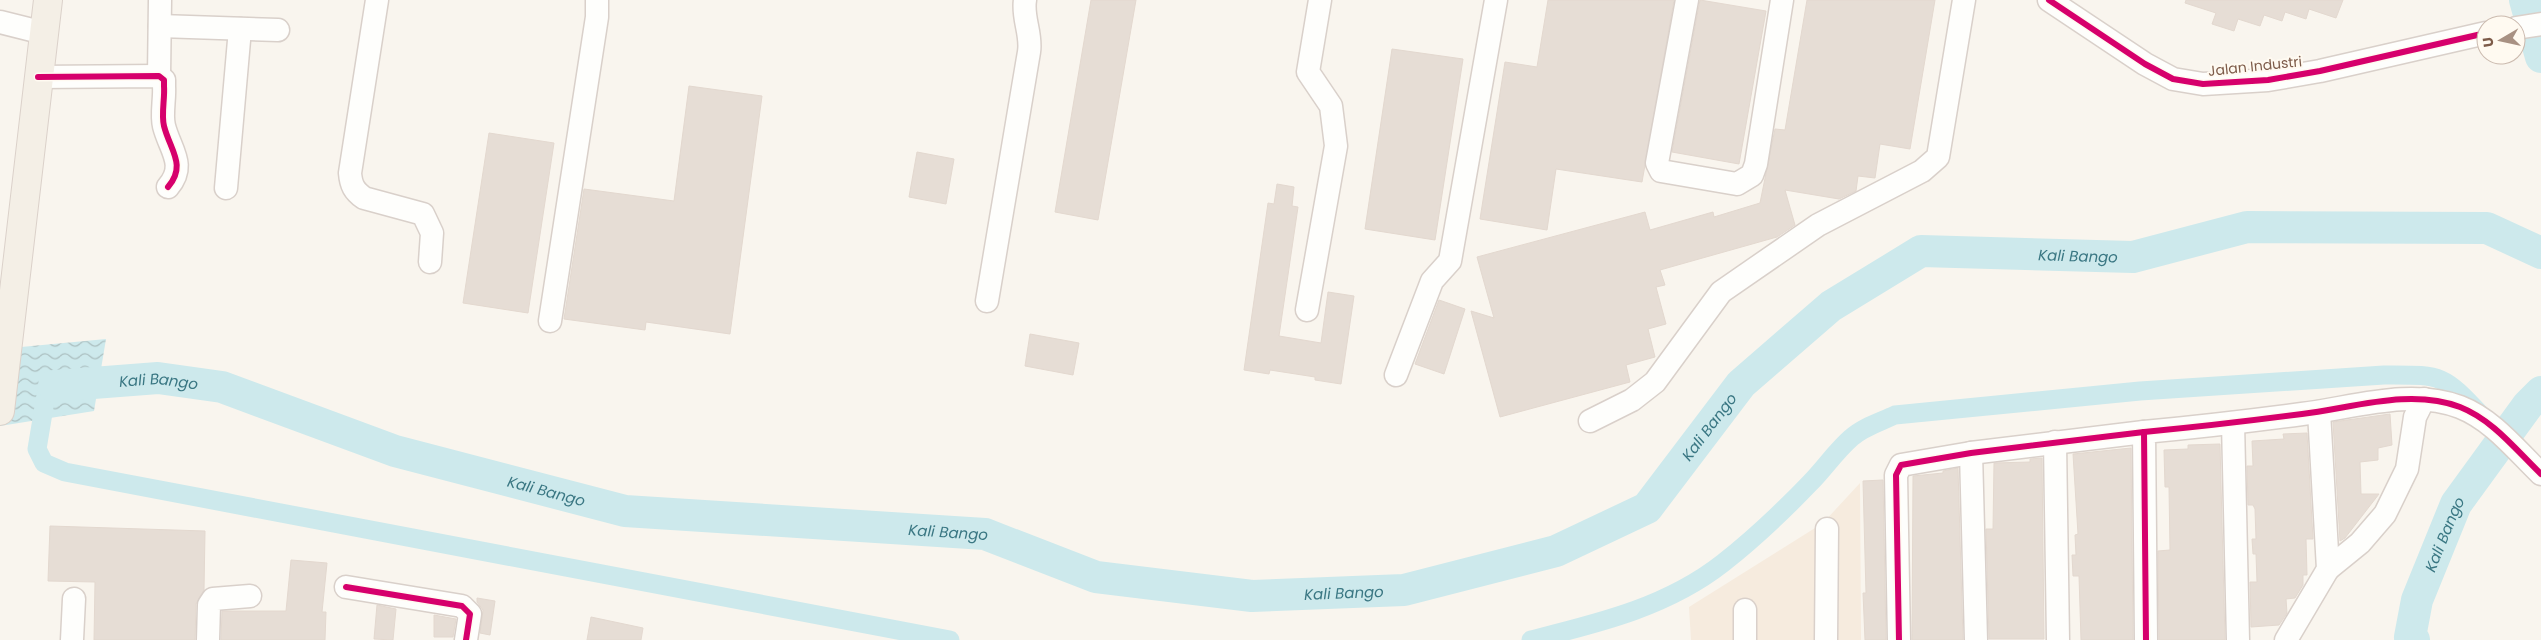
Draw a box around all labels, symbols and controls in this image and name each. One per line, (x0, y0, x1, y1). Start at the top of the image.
north arrow (2476, 15, 2526, 65)
text: U (2477, 35, 2499, 48)
street label: Jalan Industri (2207, 51, 2303, 81)
water label: Kali Bango (2038, 244, 2118, 267)
water label: Kali Bango (118, 367, 200, 394)
water label: Kali Bango (1676, 388, 1741, 465)
water label: Kali Bango (505, 470, 588, 511)
water label: Kali Bango (2419, 492, 2469, 575)
water label: Kali Bango (908, 519, 989, 545)
water label: Kali Bango (1304, 580, 1384, 604)

